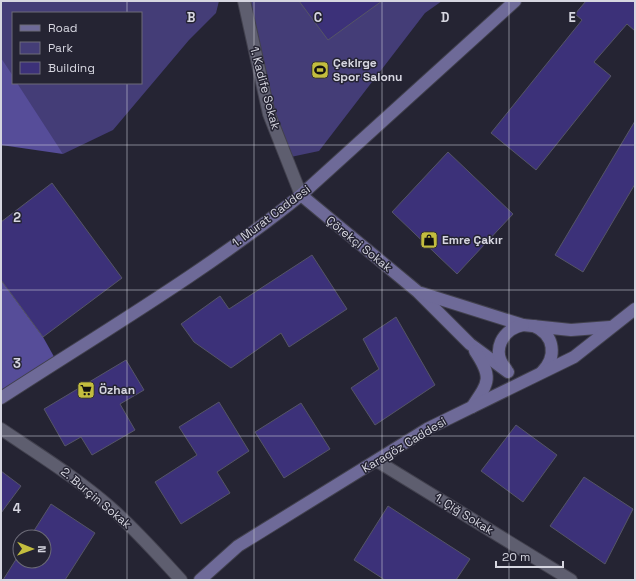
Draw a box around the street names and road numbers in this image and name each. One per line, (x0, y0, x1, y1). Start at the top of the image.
street label: 1. Kadife Sokak (246, 45, 284, 132)
street label: 1. Murat Caddesi (229, 181, 313, 251)
street label: Çörekçi Sokak (323, 213, 396, 276)
street label: Karagöz Caddesi (359, 413, 449, 477)
street label: 2. Burçin Sokak (57, 464, 135, 533)
street label: 1. Çiğ Sokak (432, 490, 497, 539)

